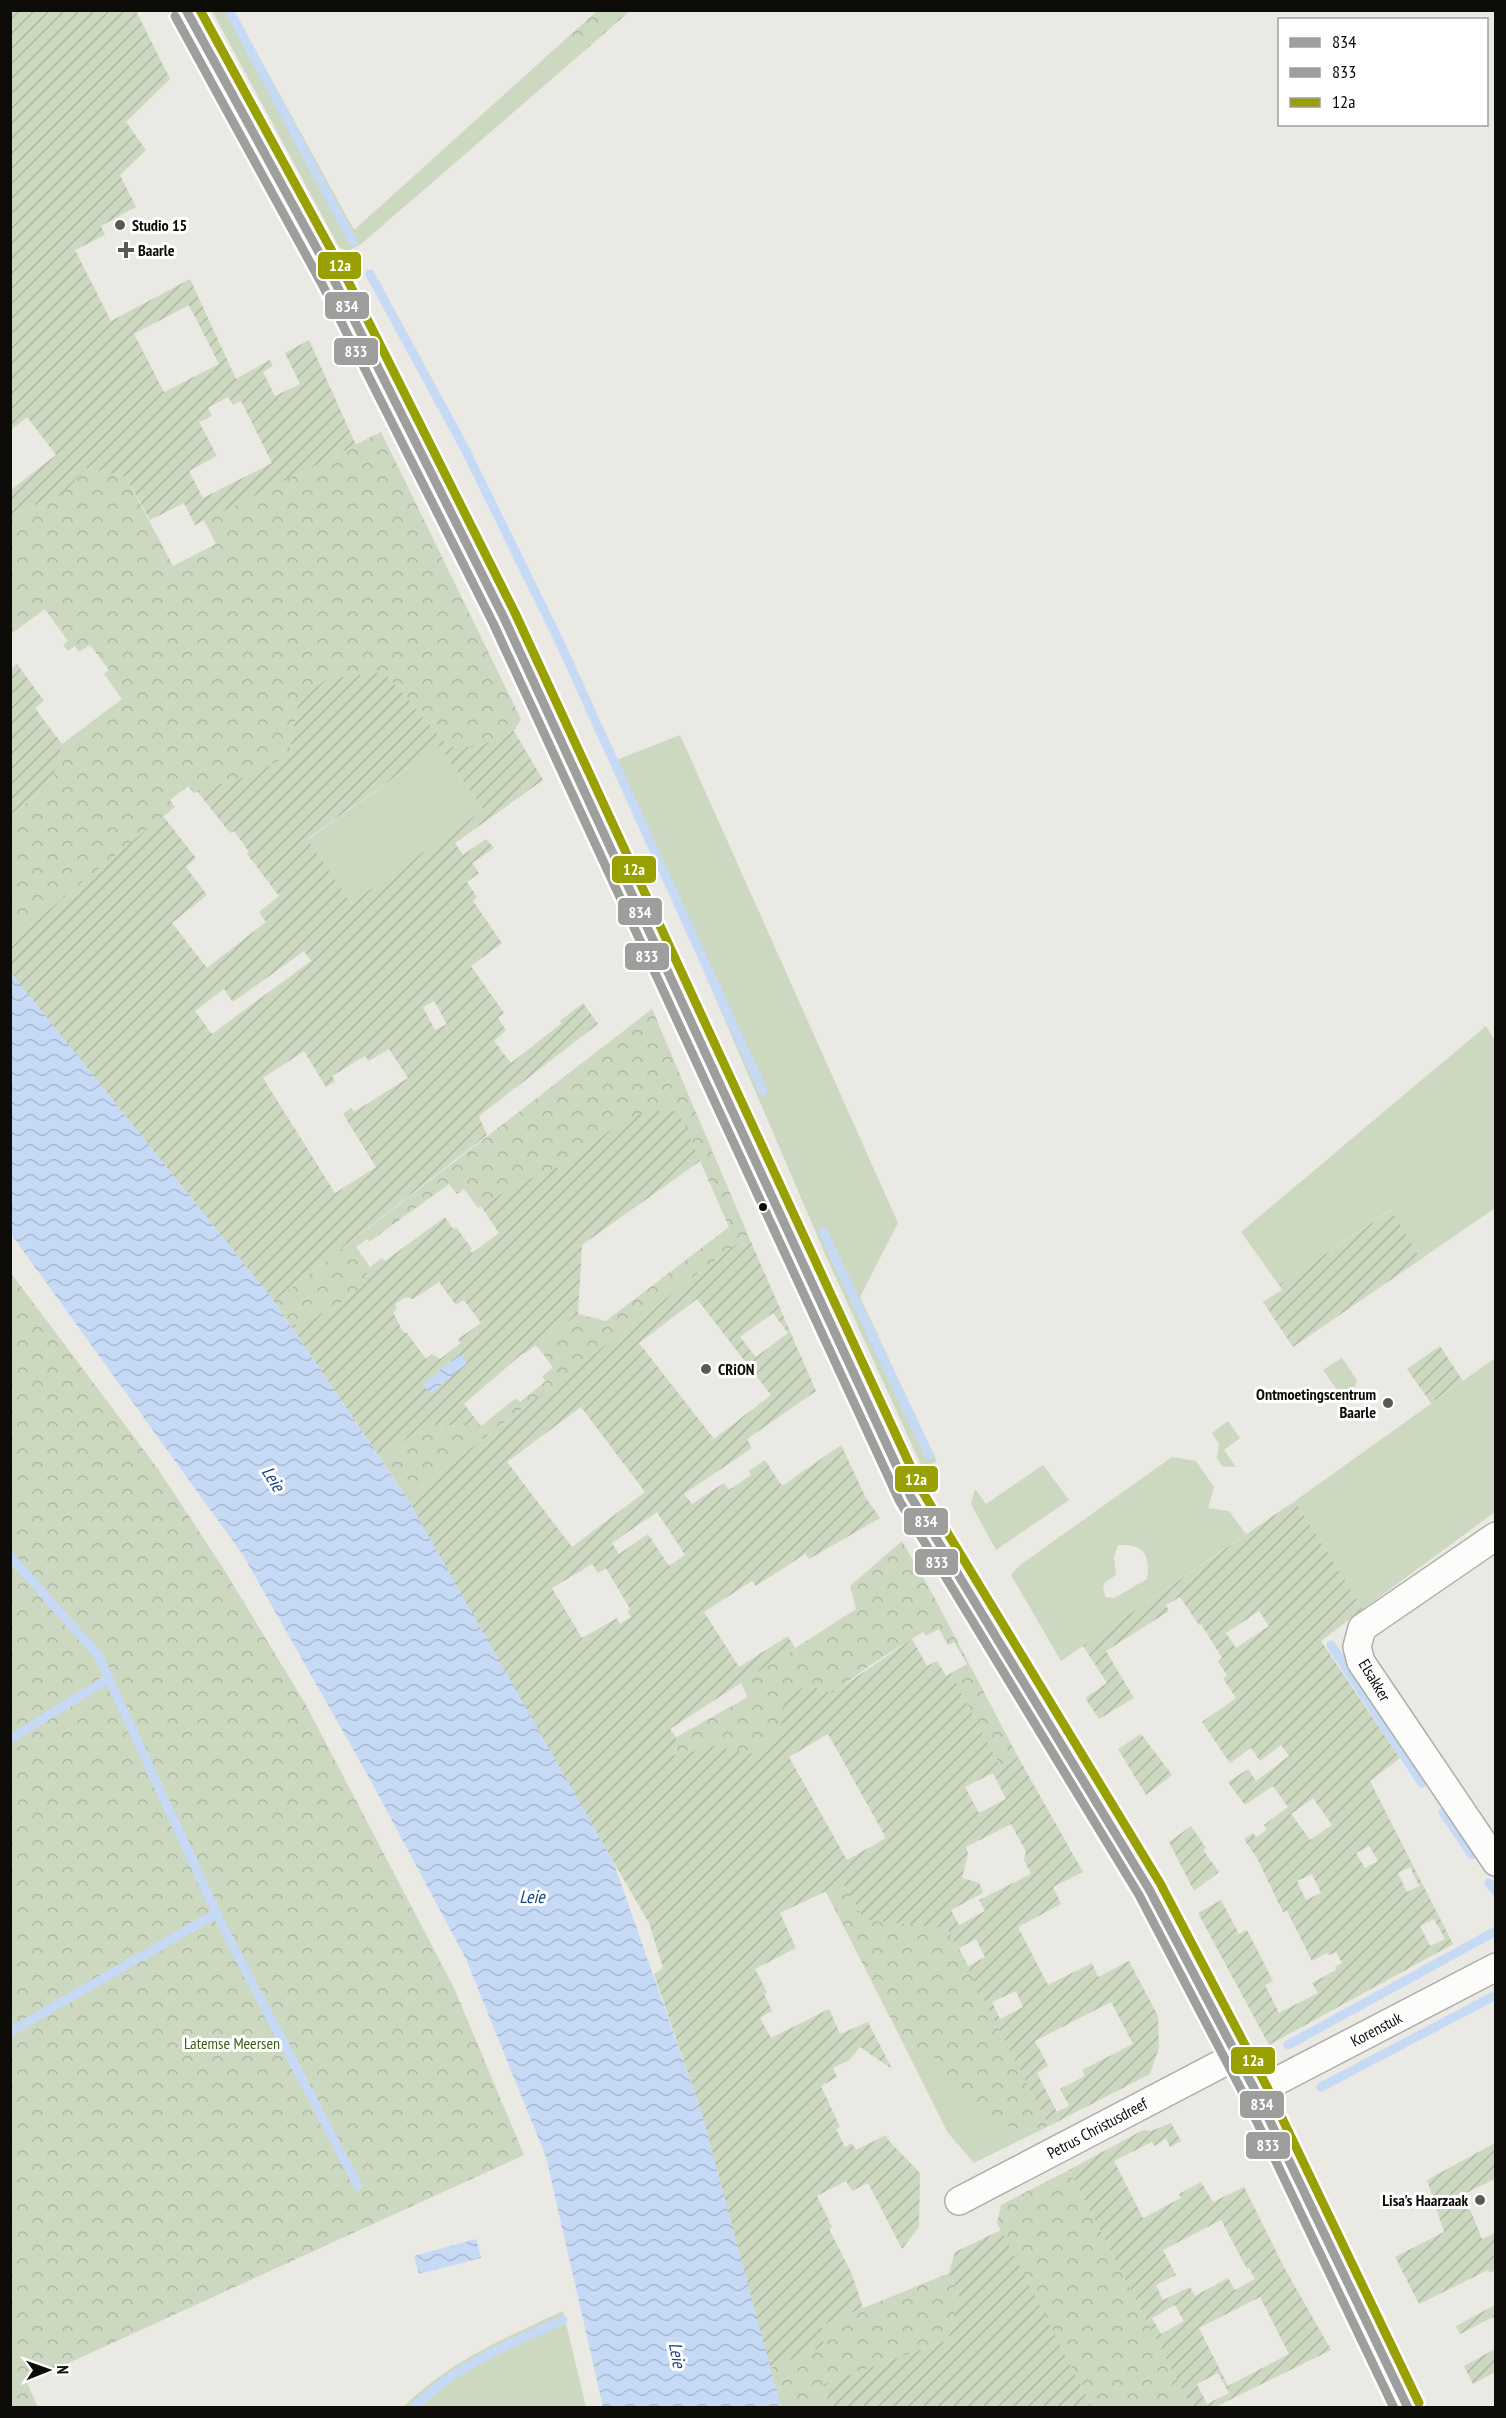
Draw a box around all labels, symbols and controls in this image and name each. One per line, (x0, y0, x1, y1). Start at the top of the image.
legend (1278, 18, 1488, 126)
text: 834 (1332, 30, 1356, 53)
text: 833 (1332, 60, 1356, 83)
text: 12a (1332, 90, 1355, 113)
place label: Studio 15 (132, 215, 187, 235)
marker: Studio 15 (113, 218, 127, 232)
place label: Baarle (138, 240, 175, 260)
marker: Baarle (119, 243, 133, 257)
line badge: 12a (317, 251, 362, 280)
text: 12a (329, 255, 351, 275)
line badge: 834 (324, 291, 370, 320)
text: 834 (336, 296, 359, 316)
line badge: 833 (333, 337, 379, 366)
text: 833 (345, 341, 367, 361)
line badge: 12a (611, 855, 657, 884)
text: 12a (623, 859, 645, 879)
line badge: 834 (617, 897, 663, 926)
text: 834 (629, 902, 652, 922)
line badge: 833 (624, 942, 670, 971)
text: 833 (636, 946, 658, 966)
unlabelled marker (757, 1201, 769, 1213)
place label: CRiON (718, 1359, 754, 1379)
marker: CRiON (699, 1362, 713, 1376)
place label: Ontmoetingscentrum Baarle (1256, 1384, 1376, 1422)
marker: Ontmoetingscentrum Baarle (1381, 1396, 1395, 1410)
water label: Leie (257, 1462, 291, 1497)
line badge: 12a (894, 1465, 939, 1493)
text: 12a (905, 1469, 927, 1489)
line badge: 834 (903, 1507, 949, 1536)
text: 834 (915, 1511, 938, 1531)
line badge: 833 (914, 1548, 959, 1576)
text: 833 (926, 1552, 948, 1572)
street label: Elsakker (1355, 1655, 1396, 1705)
water label: Leie (519, 1885, 546, 1908)
street label: Korenstuk (1347, 2007, 1406, 2051)
park label: Latemse Meersen (184, 2033, 280, 2053)
line badge: 12a (1230, 2046, 1276, 2075)
text: 12a (1242, 2050, 1264, 2070)
line badge: 834 (1239, 2090, 1285, 2119)
street label: Petrus Christusdreef (1043, 2093, 1151, 2163)
text: 834 (1251, 2094, 1274, 2114)
line badge: 833 (1245, 2131, 1291, 2160)
text: 833 (1257, 2135, 1279, 2155)
place label: Lisa's Haarzaak (1382, 2190, 1468, 2210)
marker: Lisa's Haarzaak (1473, 2193, 1487, 2207)
north arrow (18, 2340, 78, 2400)
water label: Leie (664, 2340, 692, 2371)
text: N (53, 2365, 73, 2374)

